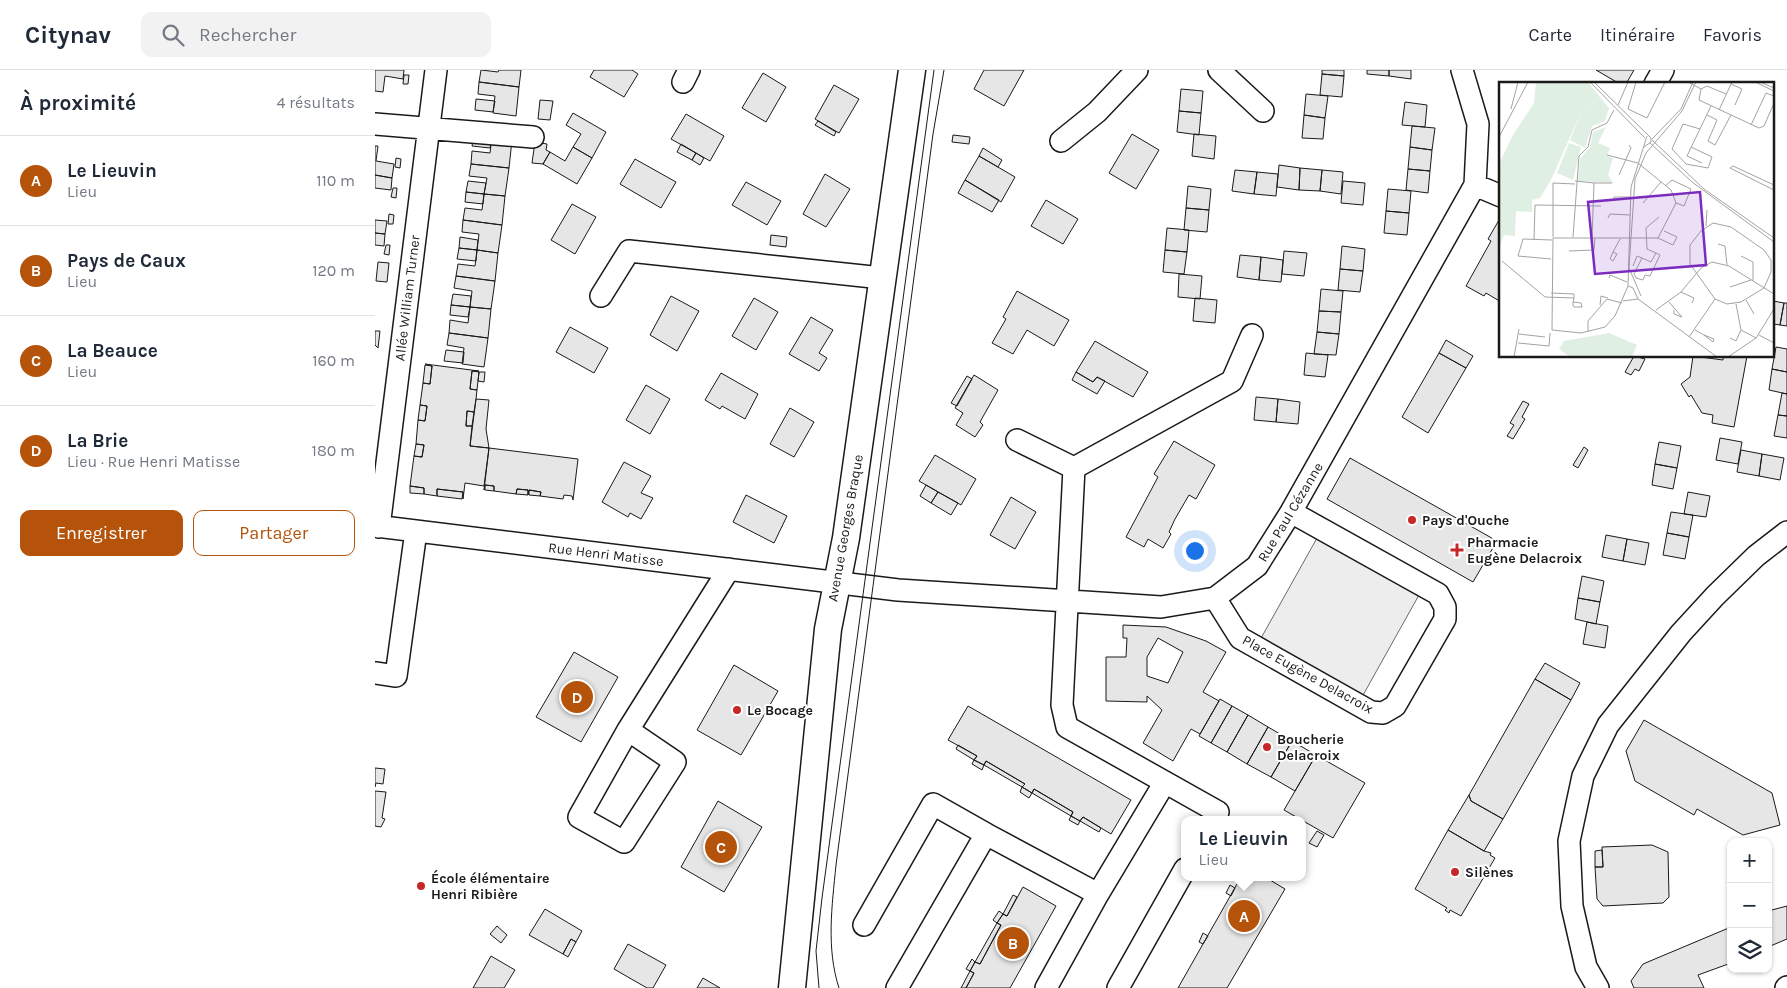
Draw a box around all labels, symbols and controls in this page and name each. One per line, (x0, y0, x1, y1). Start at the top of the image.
search box (141, 12, 491, 57)
text: Citynav (25, 21, 111, 49)
icon: search (159, 21, 187, 49)
text: Rechercher (199, 24, 296, 46)
text: Carte (1529, 24, 1572, 46)
text: Itinéraire (1600, 24, 1675, 46)
text: Favoris (1703, 24, 1762, 46)
inset map (1499, 82, 1775, 358)
text: À proximité (20, 91, 136, 115)
text: 4 résultats (276, 93, 355, 112)
text: Le Lieuvin (67, 160, 157, 182)
text: A (31, 171, 41, 190)
text: 110 m (316, 171, 355, 190)
text: Lieu (67, 182, 97, 201)
street label: Allée William Turner (391, 233, 424, 362)
text: Pays de Caux (67, 250, 186, 272)
text: B (31, 261, 41, 280)
text: 120 m (312, 261, 355, 280)
text: Lieu (67, 272, 97, 291)
text: La Beauce (67, 340, 158, 362)
text: C (31, 351, 41, 370)
text: 160 m (312, 351, 355, 370)
text: Lieu (67, 362, 97, 381)
text: La Brie (67, 430, 128, 452)
text: D (31, 441, 41, 460)
text: 180 m (312, 441, 355, 460)
text: Lieu · Rue Henri Matisse (67, 452, 240, 471)
street label: Avenue Georges Braque (824, 453, 867, 603)
street label: Rue Paul Cézanne (1254, 459, 1327, 565)
button: Enregistrer (20, 510, 183, 556)
button: Partager (193, 510, 355, 556)
place label: Pays d'Ouche (1422, 512, 1509, 529)
marker: Pays d'Ouche (1406, 514, 1418, 526)
place label: Pharmacie Eugène Delacroix (1467, 534, 1582, 567)
your location (1182, 538, 1208, 564)
street label: Rue Henri Matisse (547, 539, 665, 570)
marker: Pharmacie Eugène Delacroix (1451, 544, 1463, 556)
street label: Place Eugène Delacroix (1239, 631, 1376, 717)
pin: D (561, 678, 593, 716)
place label: Le Bocage (747, 702, 813, 719)
marker: Le Bocage (731, 704, 743, 716)
place label: Boucherie Delacroix (1277, 731, 1344, 764)
marker: Boucherie Delacroix (1261, 741, 1273, 753)
popup (1181, 816, 1306, 881)
pin: C (705, 828, 737, 866)
text: Le Lieuvin (1199, 828, 1288, 850)
map controls (1727, 838, 1772, 973)
button: + (1727, 838, 1772, 883)
text: Lieu (1199, 850, 1229, 869)
place label: Silènes (1465, 864, 1514, 881)
marker: Silènes (1449, 866, 1461, 878)
place label: École élémentaire Henri Ribière (431, 869, 550, 903)
marker: École élémentaire Henri Ribière (415, 880, 427, 892)
button: − (1727, 883, 1772, 928)
pin: A (1228, 897, 1260, 935)
pin: B (997, 924, 1029, 962)
button: layers (1727, 928, 1772, 973)

